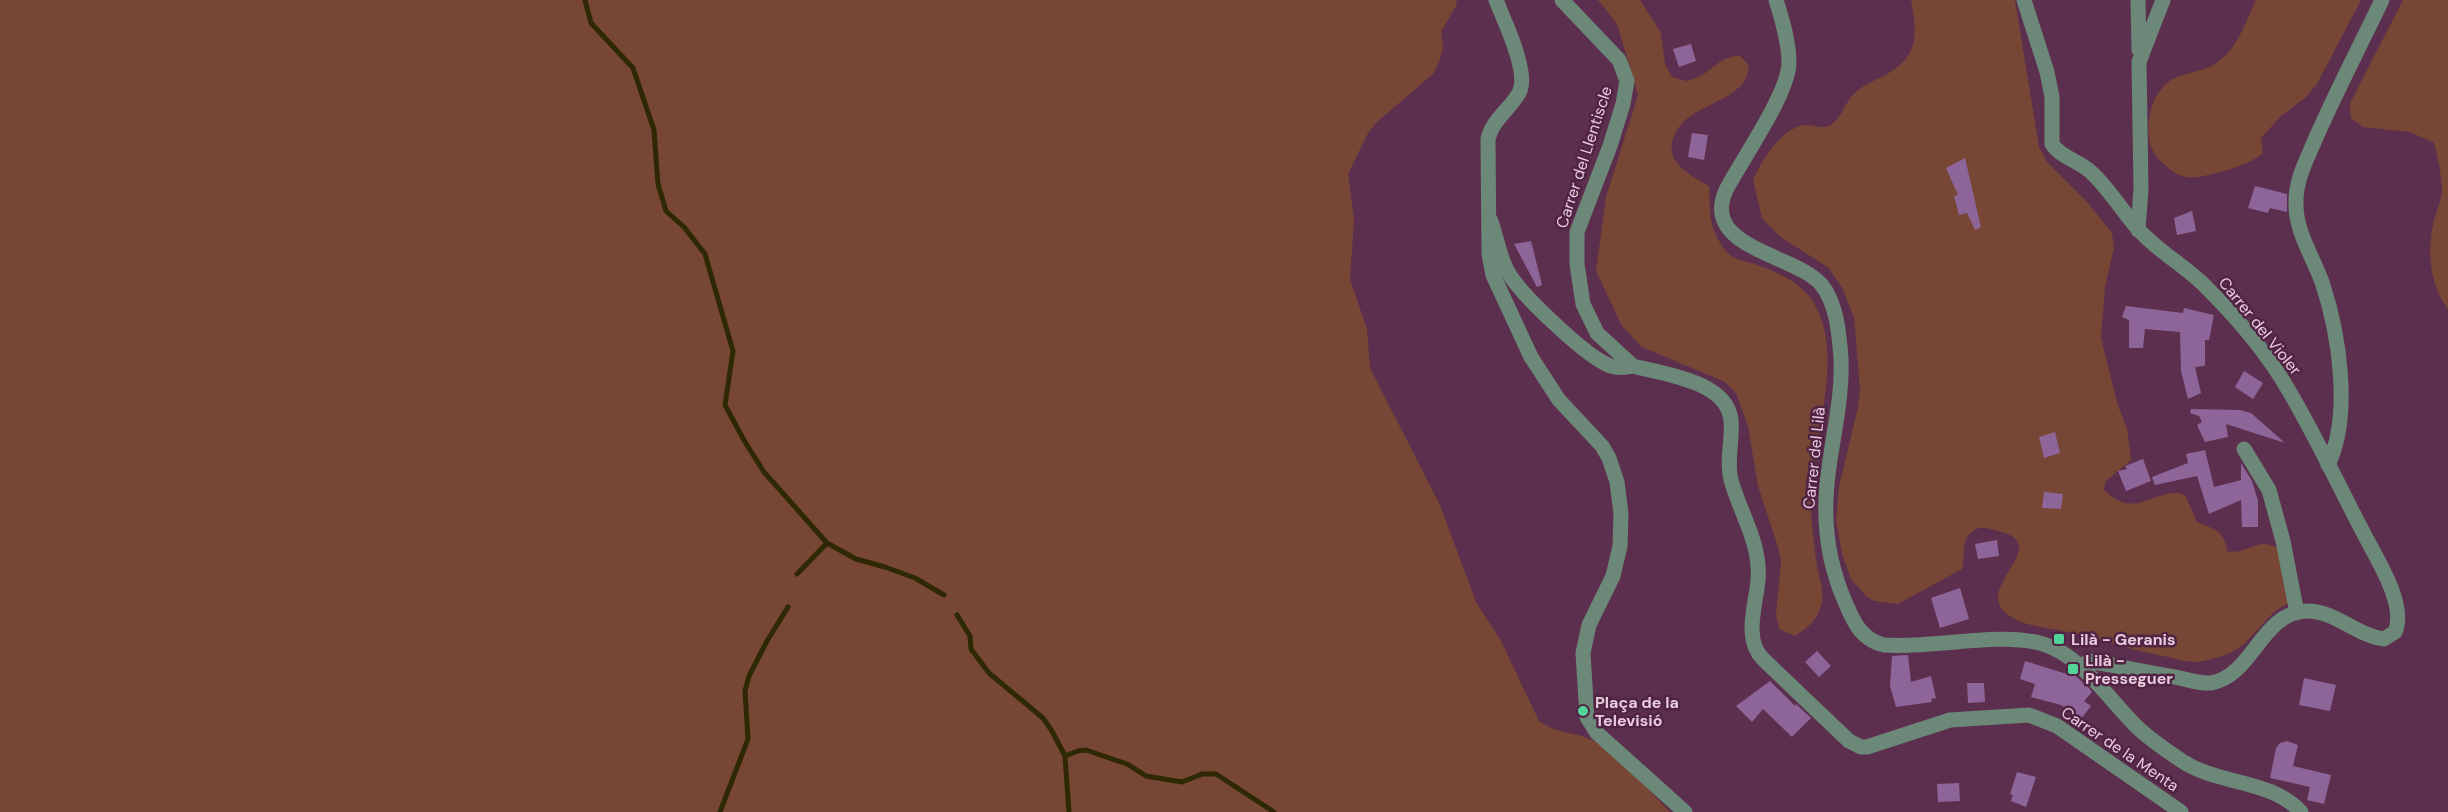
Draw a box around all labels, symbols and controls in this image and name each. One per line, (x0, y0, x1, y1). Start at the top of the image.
street label: Carrer del Llentiscle (1551, 83, 1617, 231)
street label: Carrer del Violer (2214, 273, 2306, 380)
street label: Carrer del Lilà (1798, 406, 1830, 510)
place label: Lilà - Geranis (2071, 629, 2175, 650)
marker: Lilà - Geranis (2052, 632, 2066, 646)
place label: Lilà - Presseguer (2085, 650, 2173, 689)
marker: Lilà - Presseguer (2066, 662, 2080, 676)
place label: Plaça de la Televisió (1595, 692, 1679, 731)
street label: Carrer de la Menta (2057, 702, 2183, 796)
marker: Plaça de la Televisió (1576, 704, 1590, 718)

